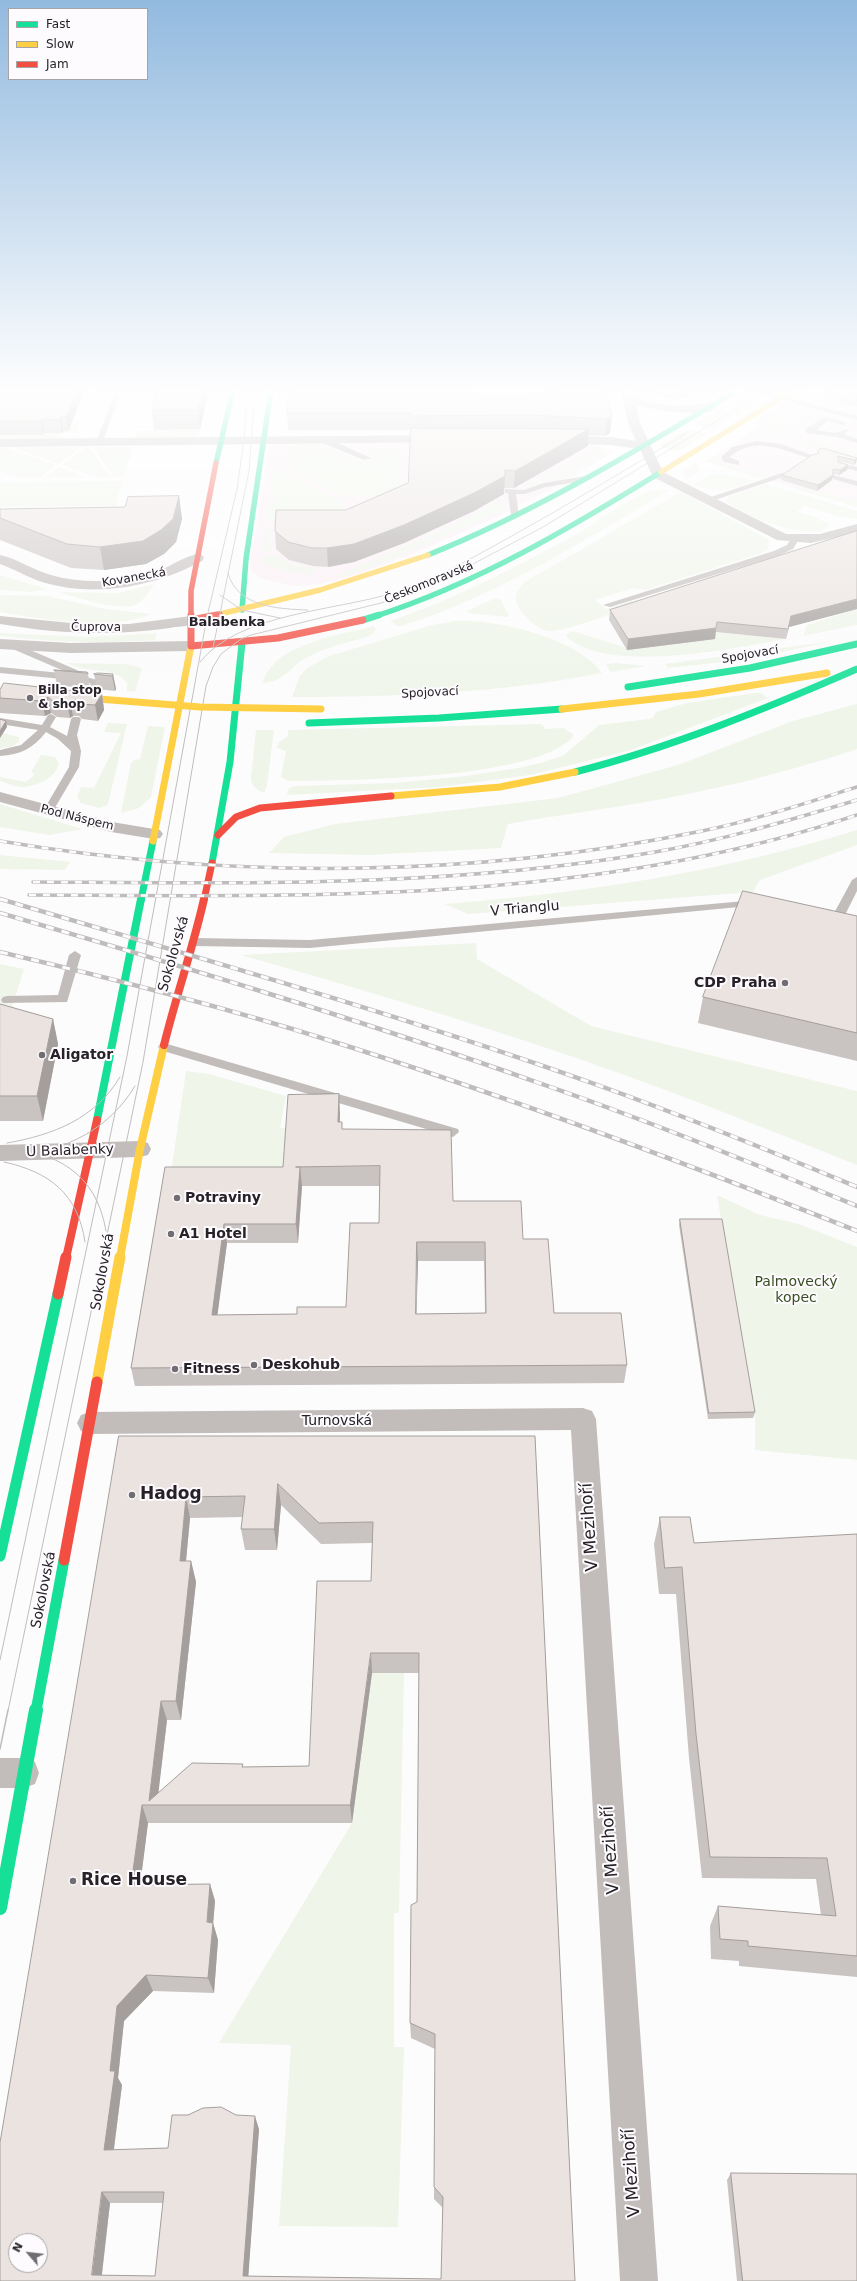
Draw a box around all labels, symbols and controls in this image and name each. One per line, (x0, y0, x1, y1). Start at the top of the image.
legend (8, 8, 148, 80)
text: Fast (46, 17, 70, 31)
text: Slow (46, 37, 74, 51)
text: Jam (46, 57, 69, 71)
street label: Českomoravská (382, 559, 476, 607)
street label: Kovanecká (101, 565, 167, 591)
district label: Balabenka (189, 615, 265, 631)
street label: Čuprova (71, 621, 121, 635)
street label: Spojovací (720, 643, 780, 667)
place label: Billa stop & shop (38, 684, 101, 712)
street label: Spojovací (401, 684, 459, 702)
marker: Billa stop & shop (25, 693, 35, 703)
street label: Pod Náspem (39, 802, 115, 834)
street label: V Trianglu (490, 898, 560, 920)
street label: Sokolovská (155, 914, 193, 994)
place label: CDP Praha (694, 975, 777, 991)
marker: CDP Praha (780, 978, 790, 988)
place label: Aligator (50, 1047, 113, 1063)
marker: Aligator (37, 1050, 47, 1060)
street label: U Balabenky (26, 1141, 114, 1161)
place label: Potraviny (185, 1190, 261, 1206)
marker: Potraviny (172, 1193, 182, 1203)
place label: A1 Hotel (179, 1226, 247, 1242)
marker: A1 Hotel (166, 1229, 176, 1239)
street label: Sokolovská (88, 1232, 118, 1312)
park label: Palmovecký kopec (755, 1274, 837, 1306)
place label: Deskohub (262, 1357, 340, 1373)
marker: Deskohub (249, 1360, 259, 1370)
place label: Fitness (183, 1361, 240, 1377)
marker: Fitness (170, 1364, 180, 1374)
street label: Turnovská (302, 1413, 372, 1429)
street label: V Mezihoří (577, 1482, 603, 1572)
place label: Hadog (140, 1485, 202, 1505)
marker: Hadog (127, 1490, 137, 1500)
street label: Sokolovská (28, 1550, 60, 1630)
street label: V Mezihoří (598, 1805, 624, 1895)
place label: Rice House (81, 1871, 187, 1891)
marker: Rice House (68, 1876, 78, 1886)
street label: V Mezihoří (619, 2128, 645, 2218)
north arrow (8, 2233, 48, 2273)
text: N (10, 2240, 26, 2255)

